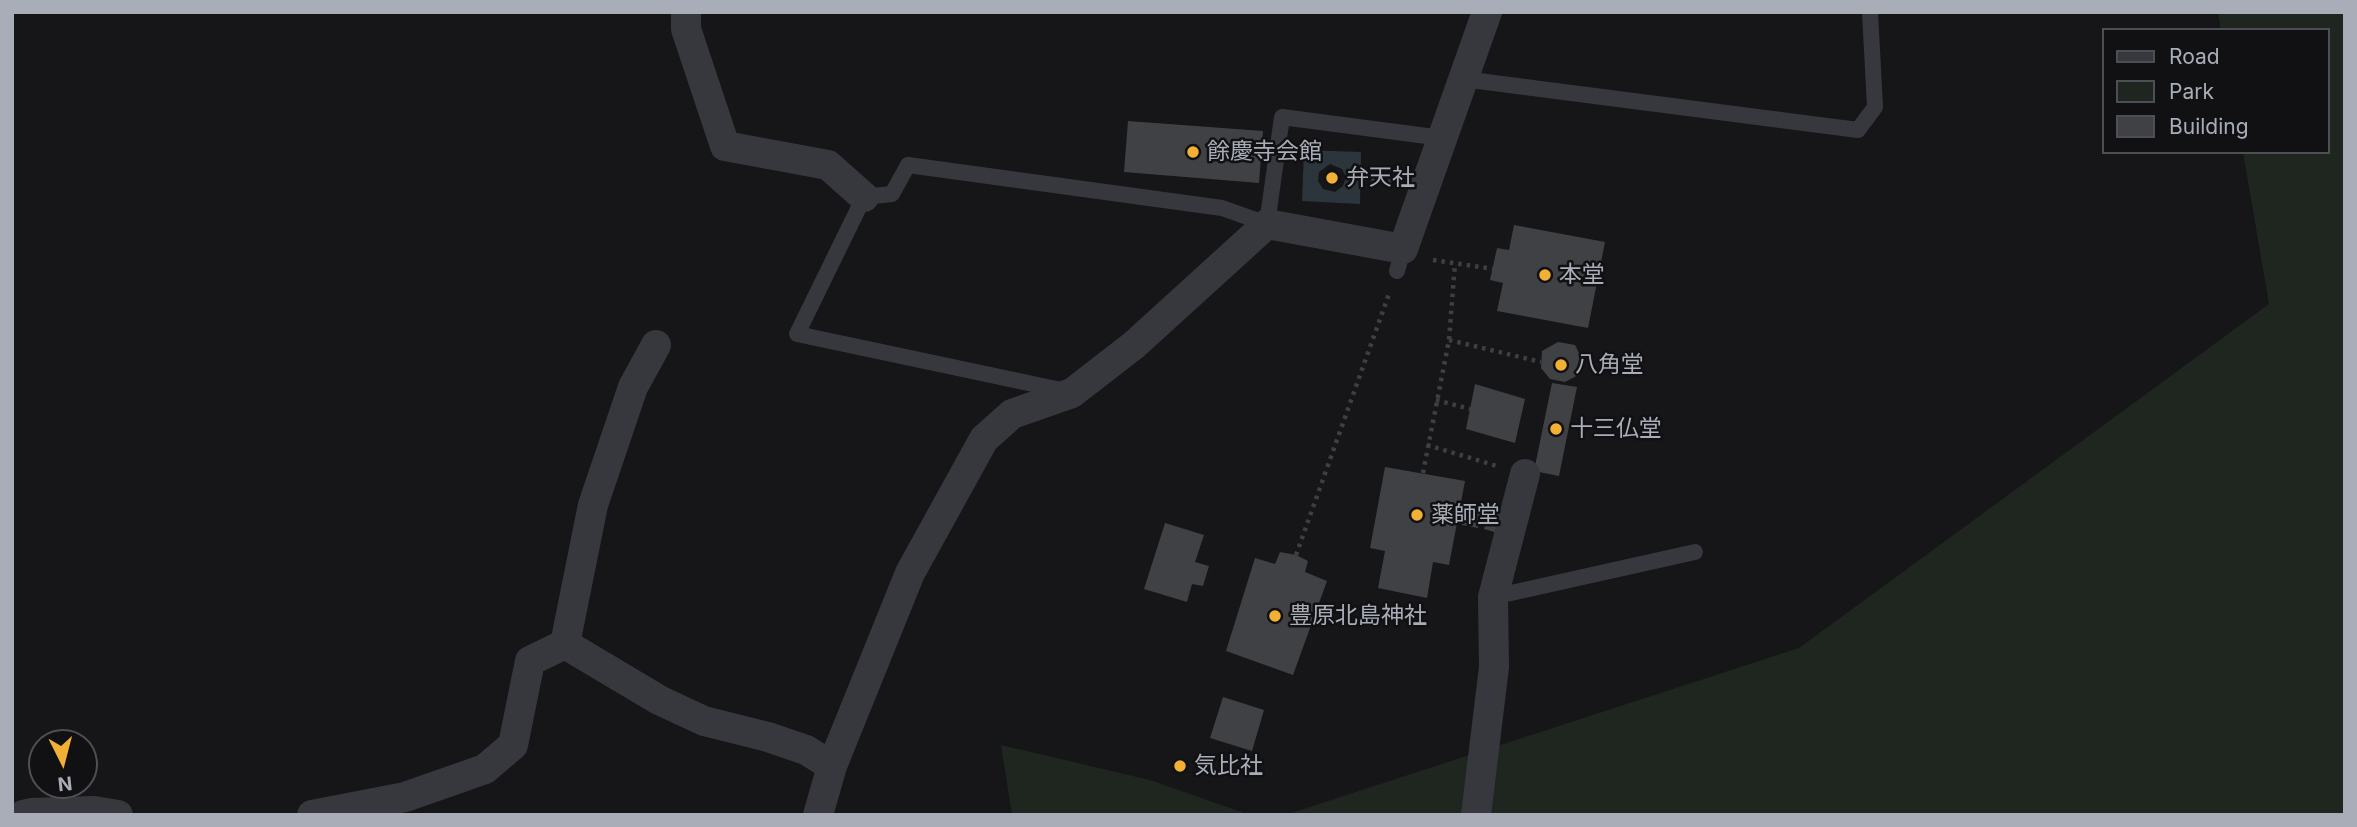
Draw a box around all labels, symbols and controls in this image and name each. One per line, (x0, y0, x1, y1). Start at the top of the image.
legend (2102, 28, 2329, 154)
text: Road (2169, 44, 2220, 69)
text: Park (2169, 79, 2214, 104)
text: Building (2169, 114, 2249, 139)
place label: 餘慶寺会館 (1207, 138, 1322, 166)
marker: 餘慶寺会館 (1185, 144, 1201, 160)
place label: 弁天社 (1346, 164, 1415, 192)
marker: 弁天社 (1324, 170, 1340, 186)
place label: 本堂 (1559, 261, 1605, 289)
marker: 本堂 (1537, 267, 1553, 283)
place label: 八角堂 (1575, 351, 1644, 379)
marker: 八角堂 (1553, 357, 1569, 373)
place label: 十三仏堂 (1570, 415, 1662, 443)
marker: 十三仏堂 (1548, 421, 1564, 437)
place label: 薬師堂 (1431, 501, 1500, 529)
marker: 薬師堂 (1409, 507, 1425, 523)
place label: 豊原北島神社 (1289, 602, 1427, 630)
marker: 豊原北島神社 (1267, 608, 1283, 624)
north arrow (28, 729, 98, 799)
place label: 気比社 (1194, 752, 1263, 780)
marker: 気比社 (1172, 758, 1188, 774)
text: N (57, 771, 73, 796)

